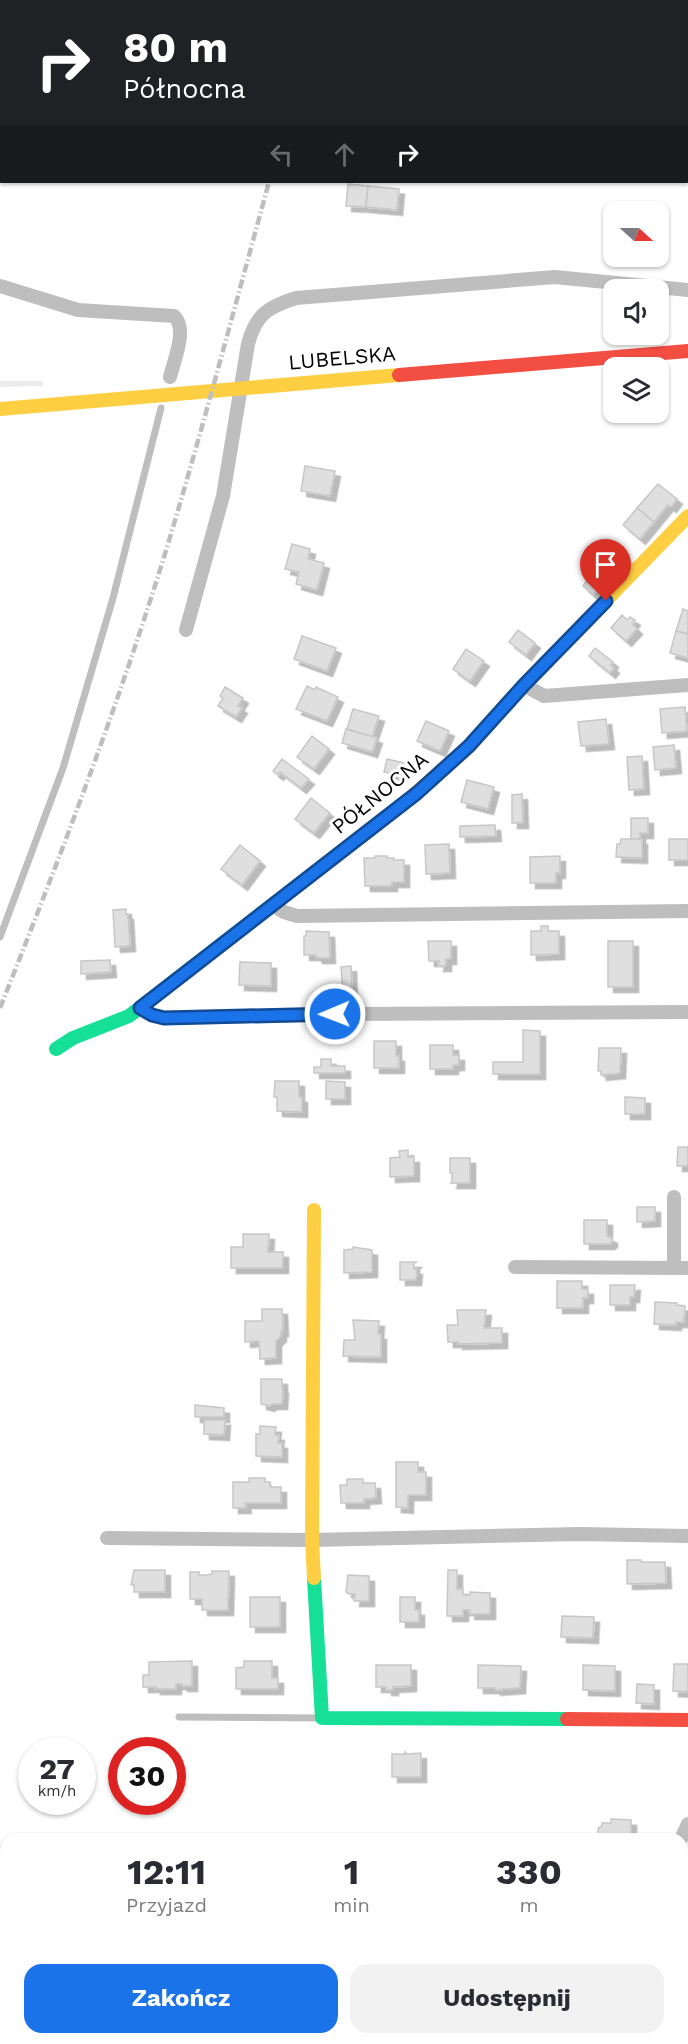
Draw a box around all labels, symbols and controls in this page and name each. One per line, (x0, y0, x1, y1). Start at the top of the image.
text: 80 m (123, 23, 228, 72)
icon: right (24, 24, 102, 102)
text: Północna (123, 73, 246, 105)
icon: left (265, 138, 298, 171)
icon: ahead (328, 138, 361, 171)
icon: right (391, 138, 424, 171)
north arrow (603, 201, 669, 267)
map controls (603, 201, 669, 423)
button: sound (603, 279, 669, 345)
street label: LUBELSKA (287, 340, 397, 375)
button: layers (603, 357, 669, 423)
pin (580, 539, 631, 601)
icon: arrive (589, 548, 622, 581)
street label: PÓŁNOCNA (327, 746, 433, 839)
position arrow (303, 982, 367, 1046)
speed limit sign: 30 (108, 1737, 186, 1815)
text: 27 (39, 1751, 75, 1786)
text: km/h (38, 1782, 76, 1800)
text: 12:11 (127, 1851, 206, 1893)
text: 1 (344, 1851, 359, 1893)
text: 330 (496, 1851, 562, 1893)
text: Przyjazd (126, 1893, 207, 1917)
text: min (333, 1893, 370, 1917)
text: m (519, 1893, 538, 1917)
button: Zakończ (24, 1964, 338, 2033)
button: Udostępnij (350, 1964, 664, 2033)

